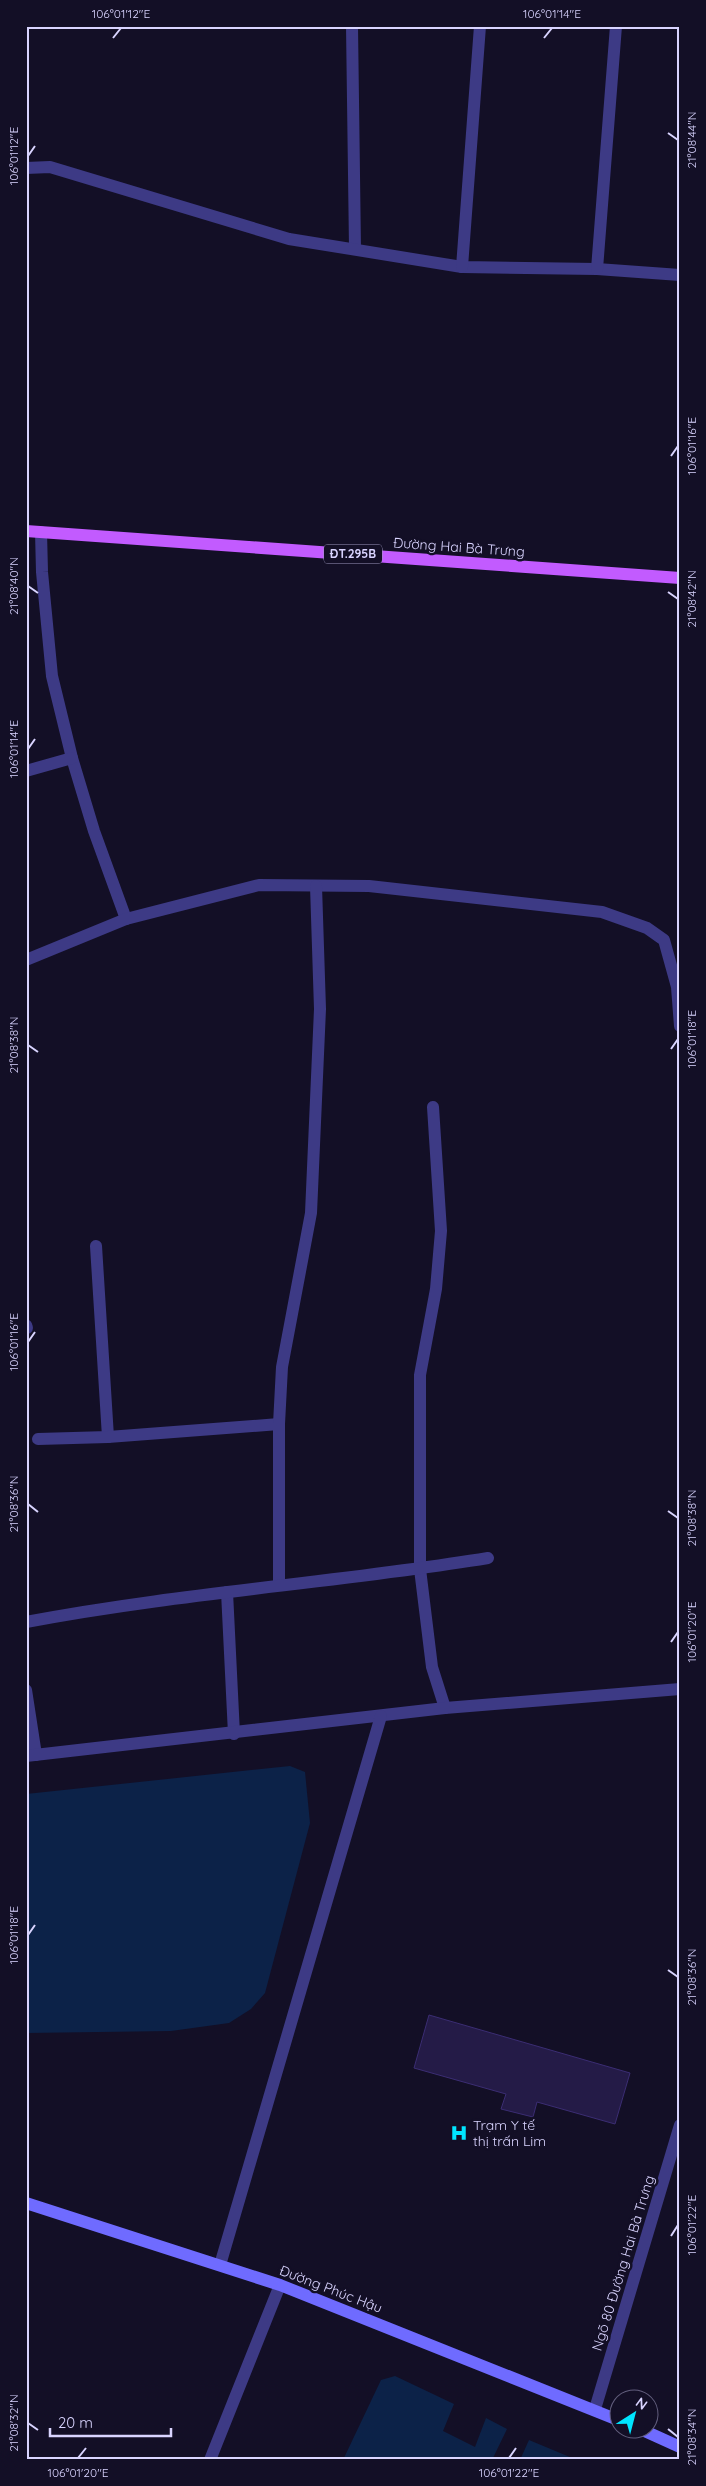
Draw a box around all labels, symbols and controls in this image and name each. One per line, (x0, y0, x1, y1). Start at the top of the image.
text: 106°01'12"E (92, 6, 150, 21)
text: 106°01'14"E (523, 6, 581, 21)
text: 21°08'44"N (684, 112, 699, 169)
text: 106°01'12"E (6, 127, 21, 185)
text: 106°01'16"E (684, 417, 699, 475)
street label: Đường Hai Bà Trưng (393, 533, 525, 561)
road number: ĐT.295B (324, 544, 382, 564)
text: 21°08'40"N (6, 557, 21, 615)
text: 21°08'42"N (684, 570, 699, 628)
text: 106°01'14"E (6, 720, 21, 778)
text: 106°01'18"E (684, 1010, 699, 1068)
text: 21°08'38"N (6, 1016, 21, 1074)
text: 106°01'16"E (6, 1313, 21, 1371)
text: 21°08'36"N (6, 1475, 21, 1533)
text: 21°08'38"N (684, 1489, 699, 1547)
text: 106°01'20"E (684, 1601, 699, 1663)
text: 106°01'18"E (6, 1906, 21, 1964)
text: 21°08'36"N (684, 1948, 699, 2006)
place label: Trạm Y tế thị trấn Lim (473, 2116, 546, 2150)
hospital icon: Trạm Y tế thị trấn Lim (449, 2123, 469, 2143)
street label: Ngõ 80 Đường Hai Bà Trưng (588, 2173, 658, 2353)
text: 106°01'22"E (684, 2195, 699, 2255)
street label: Đường Phúc Hậu (277, 2261, 385, 2317)
north arrow (608, 2388, 658, 2438)
text: N (632, 2393, 651, 2414)
text: 21°08'32"N (6, 2394, 21, 2452)
scale bar (50, 2406, 171, 2438)
text: 21°08'34"N (684, 2409, 699, 2465)
text: 20 m (58, 2413, 93, 2432)
text: 106°01'20"E (47, 2465, 109, 2480)
text: 106°01'22"E (479, 2465, 539, 2480)

